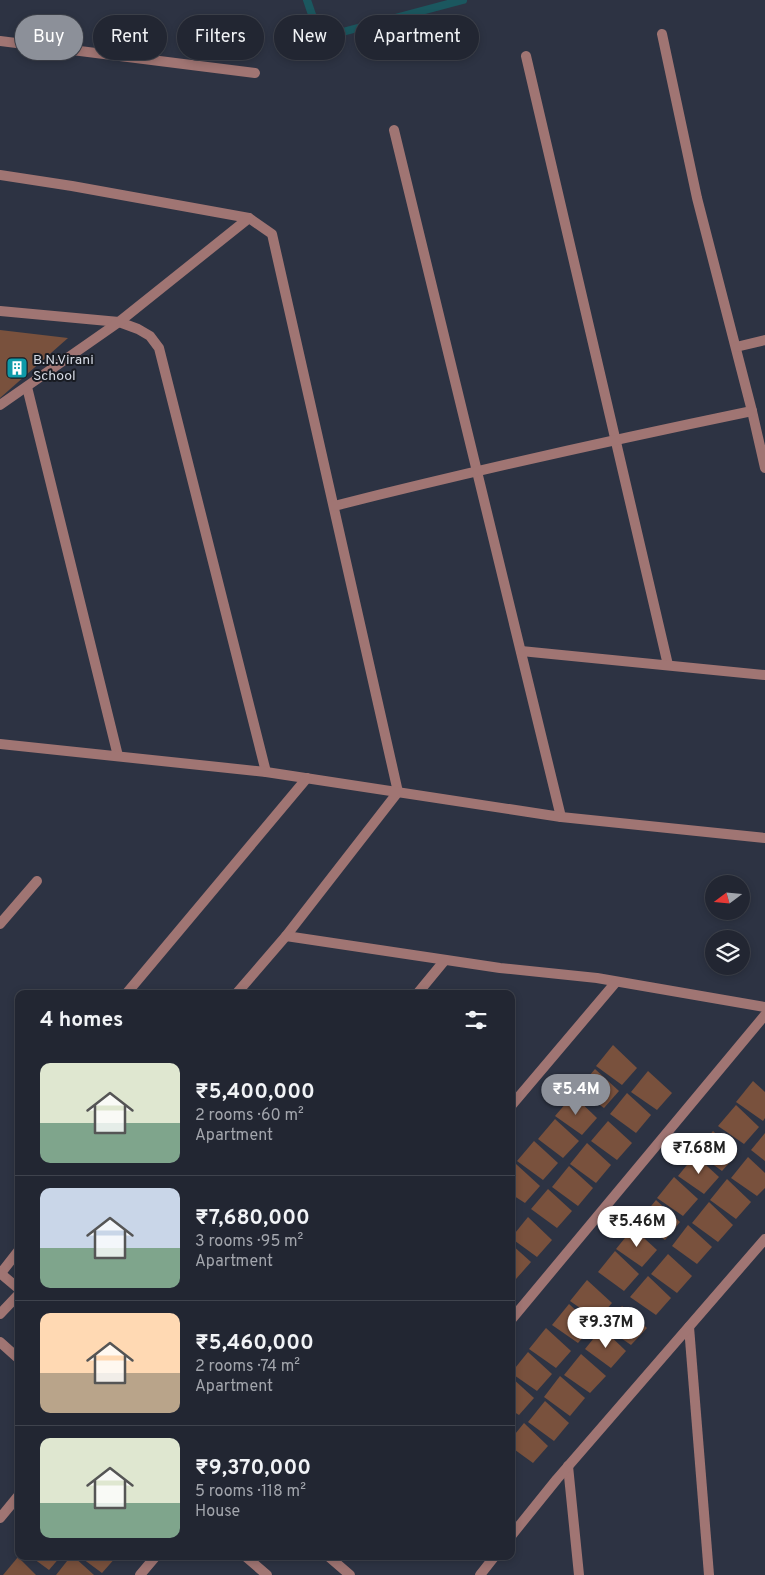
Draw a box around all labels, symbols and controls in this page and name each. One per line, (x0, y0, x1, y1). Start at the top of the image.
chip: Buy (15, 15, 83, 60)
chip: Rent (93, 15, 167, 60)
chip: Filters (177, 15, 264, 60)
chip: New (274, 15, 345, 60)
chip: Apartment (355, 15, 479, 60)
place label: B.N.Virani School (33, 352, 94, 385)
building icon: B.N.Virani School (5, 356, 29, 380)
north arrow (705, 875, 750, 920)
map controls (705, 875, 750, 975)
button: layers (705, 930, 750, 975)
icon: filters (462, 1006, 490, 1034)
text: 4 homes (40, 1007, 123, 1034)
pin: ₹5.4M (541, 1074, 611, 1116)
text: ₹5,400,000 (195, 1079, 315, 1106)
text: ₹5.4M (552, 1080, 600, 1100)
icon: home (80, 1083, 140, 1143)
text: 2 rooms · 60 m² (195, 1106, 304, 1126)
text: Apartment (195, 1126, 273, 1146)
pin: ₹7.68M (658, 1132, 740, 1175)
text: ₹7.68M (672, 1139, 726, 1159)
text: ₹7,680,000 (195, 1205, 310, 1232)
pin: ₹5.46M (596, 1206, 678, 1248)
icon: home (80, 1208, 140, 1268)
text: ₹5.46M (608, 1212, 666, 1232)
text: 3 rooms · 95 m² (195, 1232, 303, 1252)
text: Apartment (195, 1252, 273, 1272)
pin: ₹9.37M (565, 1306, 647, 1349)
text: ₹9.37M (578, 1313, 634, 1333)
text: ₹5,460,000 (195, 1330, 314, 1357)
icon: home (80, 1333, 140, 1393)
text: 2 rooms · 74 m² (195, 1357, 300, 1377)
text: Apartment (195, 1377, 273, 1397)
text: ₹9,370,000 (195, 1455, 311, 1482)
icon: home (80, 1458, 140, 1518)
text: 5 rooms · 118 m² (195, 1482, 306, 1502)
text: House (195, 1502, 240, 1522)

